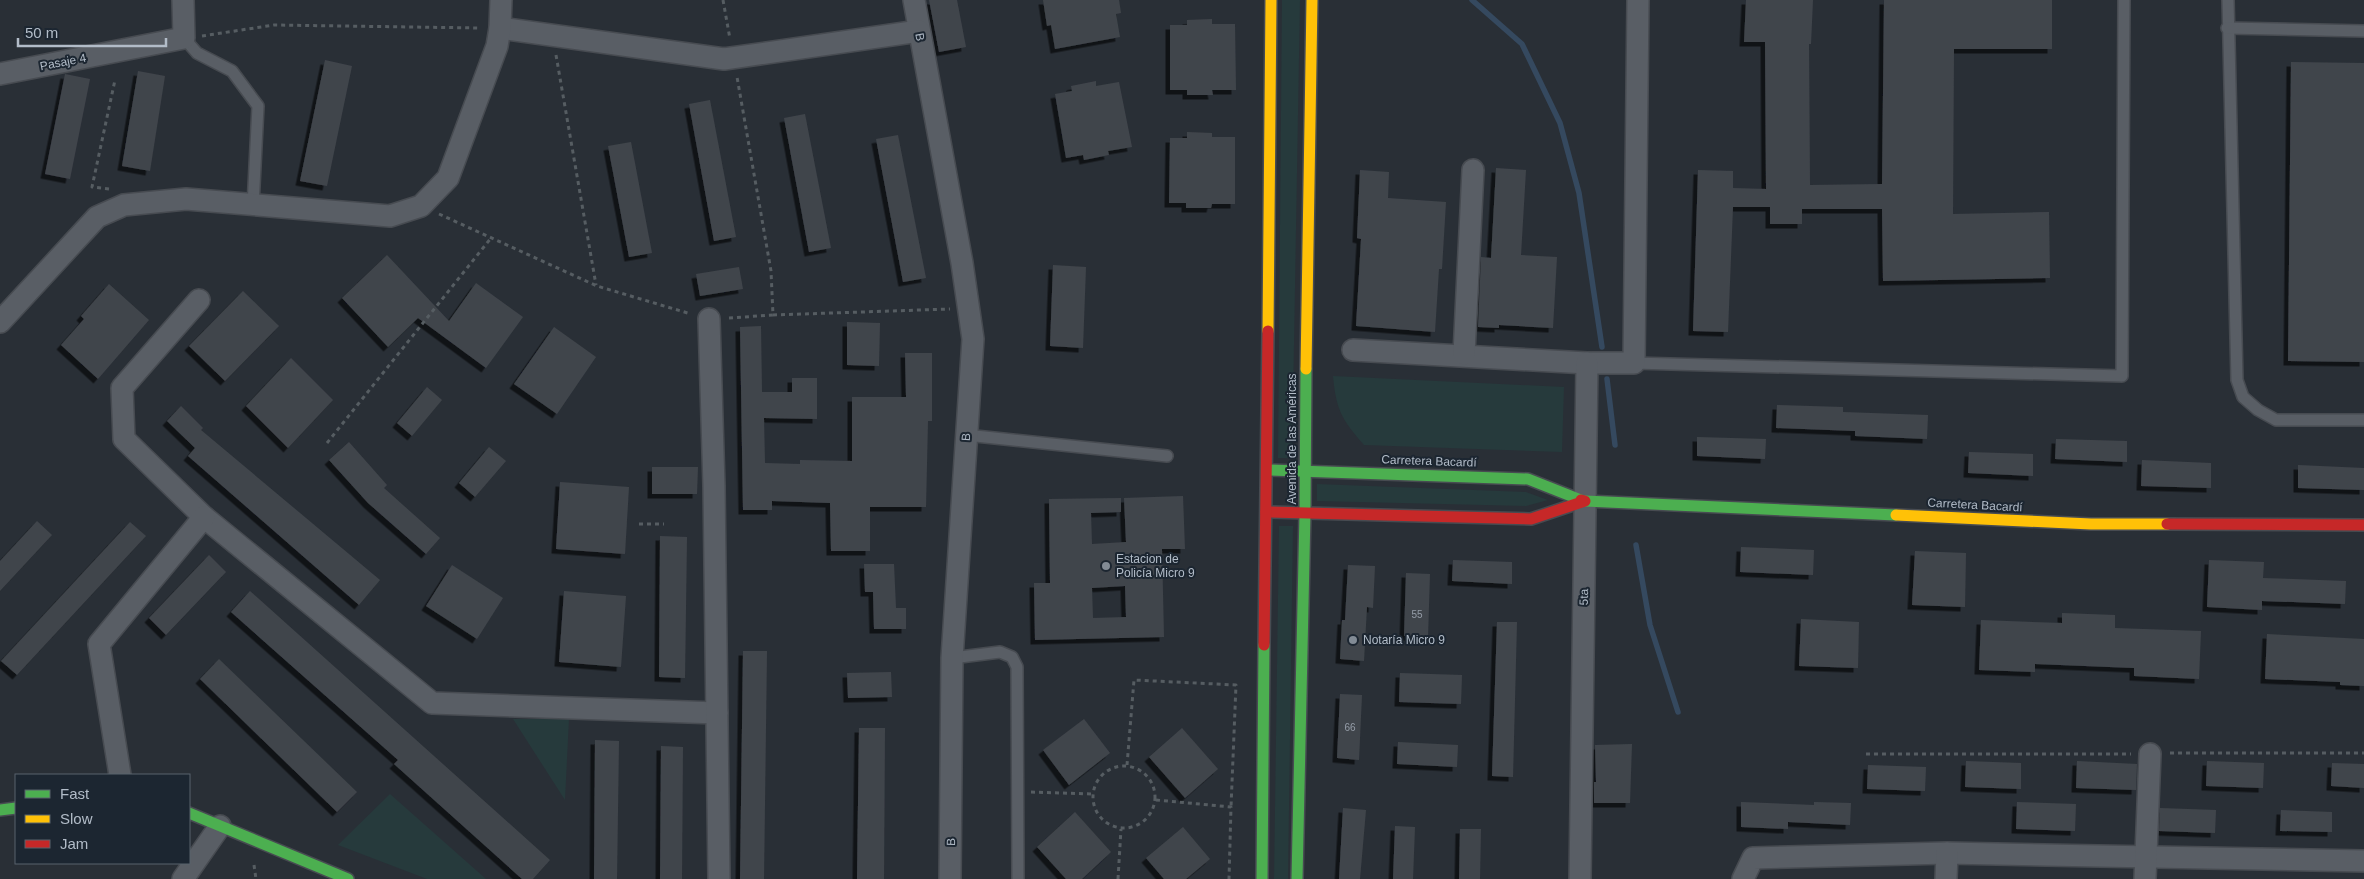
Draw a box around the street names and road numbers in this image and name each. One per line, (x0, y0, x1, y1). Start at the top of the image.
street label: B (912, 32, 928, 42)
street label: Pasaje 4 (39, 51, 88, 73)
street label: Avenida de las Américas (1285, 373, 1299, 505)
street label: B (959, 433, 973, 441)
street label: Carretera Bacardí (1381, 452, 1478, 470)
street label: Carretera Bacardí (1927, 496, 2024, 515)
street label: 5ta (1577, 588, 1591, 605)
street label: B (944, 838, 958, 846)

